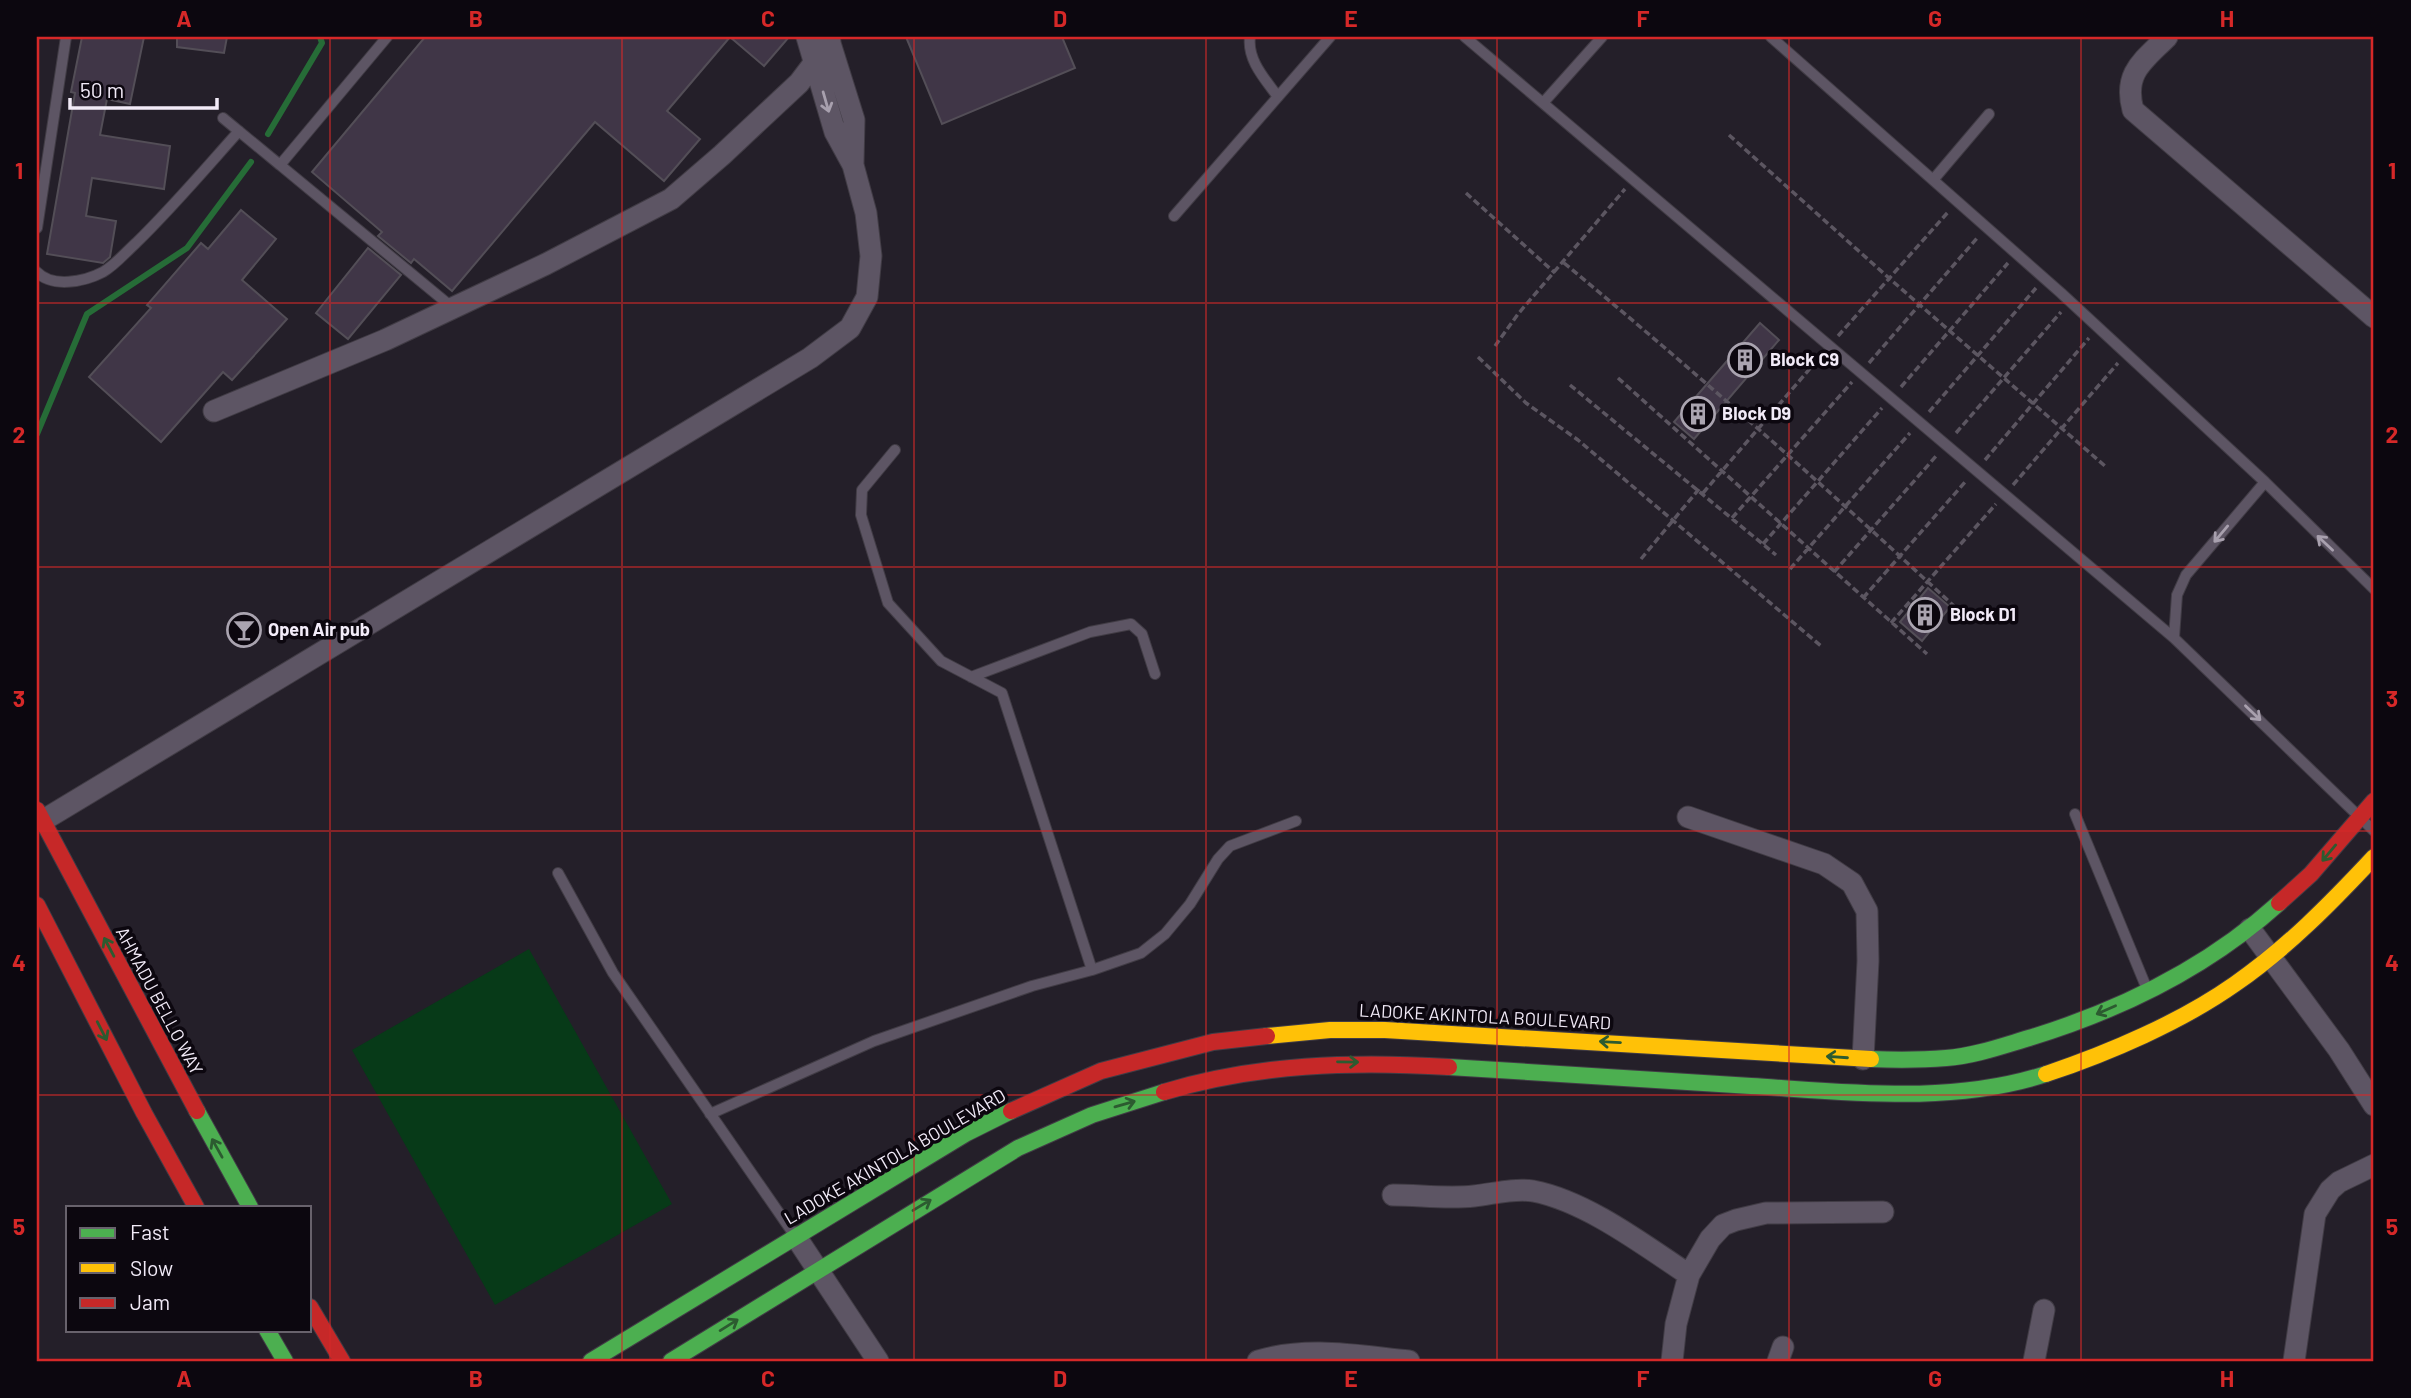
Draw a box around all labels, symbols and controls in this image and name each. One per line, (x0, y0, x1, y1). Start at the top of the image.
text: A (176, 4, 192, 32)
text: B (469, 4, 483, 32)
text: C (761, 4, 775, 32)
text: D (1053, 4, 1067, 32)
text: E (1344, 4, 1358, 32)
text: F (1637, 4, 1650, 32)
text: G (1928, 4, 1942, 32)
text: H (2220, 4, 2234, 32)
scale bar (70, 66, 217, 110)
text: 50 m (80, 77, 124, 102)
one-way arrow (821, 91, 834, 113)
text: 1 (15, 156, 23, 184)
text: 1 (2388, 156, 2396, 184)
building icon: Block C9 (1726, 341, 1764, 379)
place label: Block C9 (1770, 348, 1839, 370)
building icon: Block D9 (1679, 395, 1717, 433)
place label: Block D9 (1722, 402, 1791, 424)
text: 2 (13, 420, 25, 448)
text: 2 (2386, 420, 2398, 448)
one-way arrow (2213, 525, 2229, 543)
one-way arrow (2317, 534, 2334, 551)
building icon: Block D1 (1906, 596, 1944, 634)
place label: Block D1 (1950, 603, 2016, 625)
bar icon: Open Air pub (225, 611, 263, 649)
place label: Open Air pub (268, 618, 370, 640)
text: 3 (13, 684, 25, 712)
text: 3 (2386, 684, 2398, 712)
one-way arrow (2244, 705, 2261, 722)
one-way arrow (2321, 843, 2337, 861)
street label: AHMADU BELLO WAY (112, 923, 208, 1078)
one-way arrow (102, 938, 116, 958)
text: 4 (12, 948, 26, 976)
text: 4 (2385, 948, 2399, 976)
street label: LADOKE AKINTOLA BOULEVARD (1359, 998, 1611, 1034)
one-way arrow (2095, 1004, 2117, 1017)
one-way arrow (95, 1020, 109, 1041)
one-way arrow (1599, 1035, 1622, 1048)
one-way arrow (1826, 1050, 1849, 1063)
one-way arrow (1336, 1055, 1359, 1069)
street label: LADOKE AKINTOLA BOULEVARD (780, 1084, 1009, 1229)
one-way arrow (1114, 1096, 1136, 1109)
one-way arrow (210, 1138, 224, 1158)
one-way arrow (912, 1198, 932, 1212)
legend (66, 1206, 312, 1332)
text: 5 (13, 1212, 25, 1240)
text: 5 (2386, 1212, 2398, 1240)
text: Fast (130, 1219, 170, 1244)
text: Slow (130, 1255, 173, 1280)
text: Jam (130, 1289, 170, 1314)
one-way arrow (718, 1317, 738, 1331)
text: A (176, 1364, 192, 1392)
text: B (469, 1364, 483, 1392)
text: C (761, 1364, 775, 1392)
text: D (1053, 1364, 1067, 1392)
text: E (1344, 1364, 1358, 1392)
text: F (1637, 1364, 1650, 1392)
text: G (1928, 1364, 1942, 1392)
text: H (2220, 1364, 2234, 1392)

